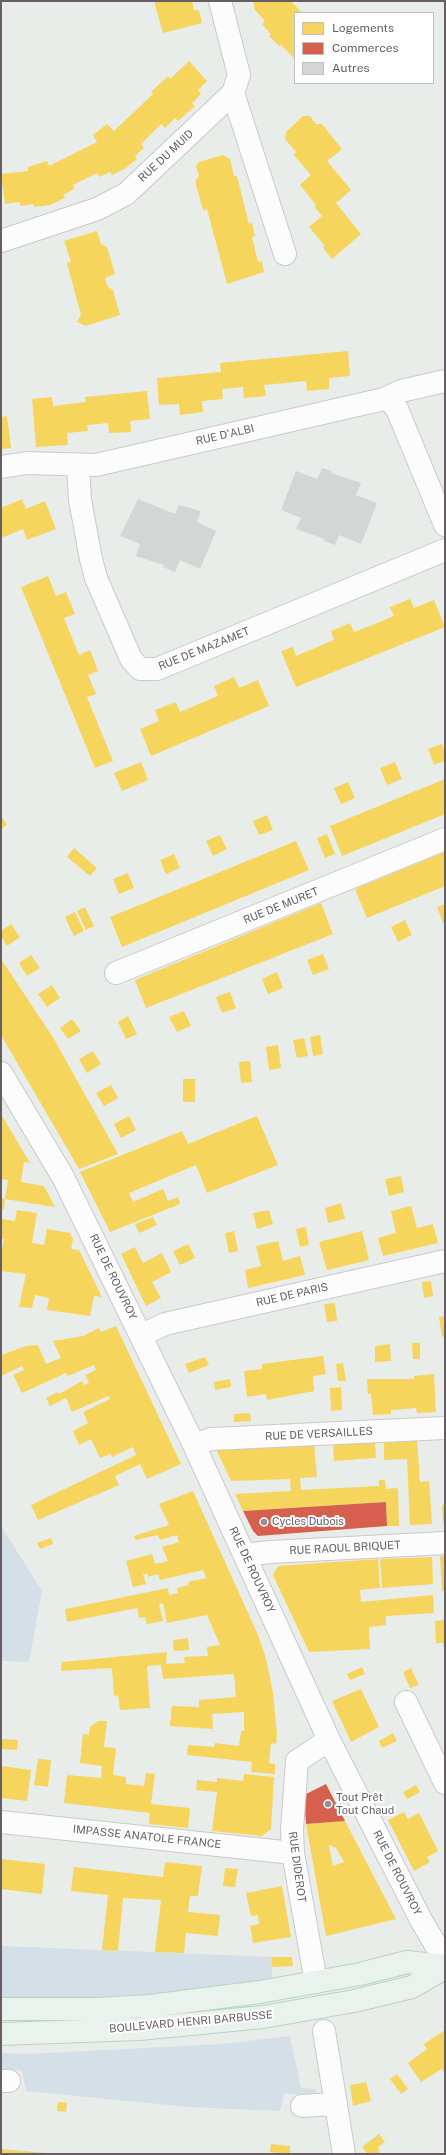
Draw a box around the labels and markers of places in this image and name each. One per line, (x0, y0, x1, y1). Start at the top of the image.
place label: Cycles Dubois (272, 1515, 344, 1529)
marker: Cycles Dubois (259, 1517, 269, 1527)
place label: Tout Prêt Tout Chaud (336, 1791, 394, 1817)
marker: Tout Prêt Tout Chaud (323, 1799, 333, 1809)

